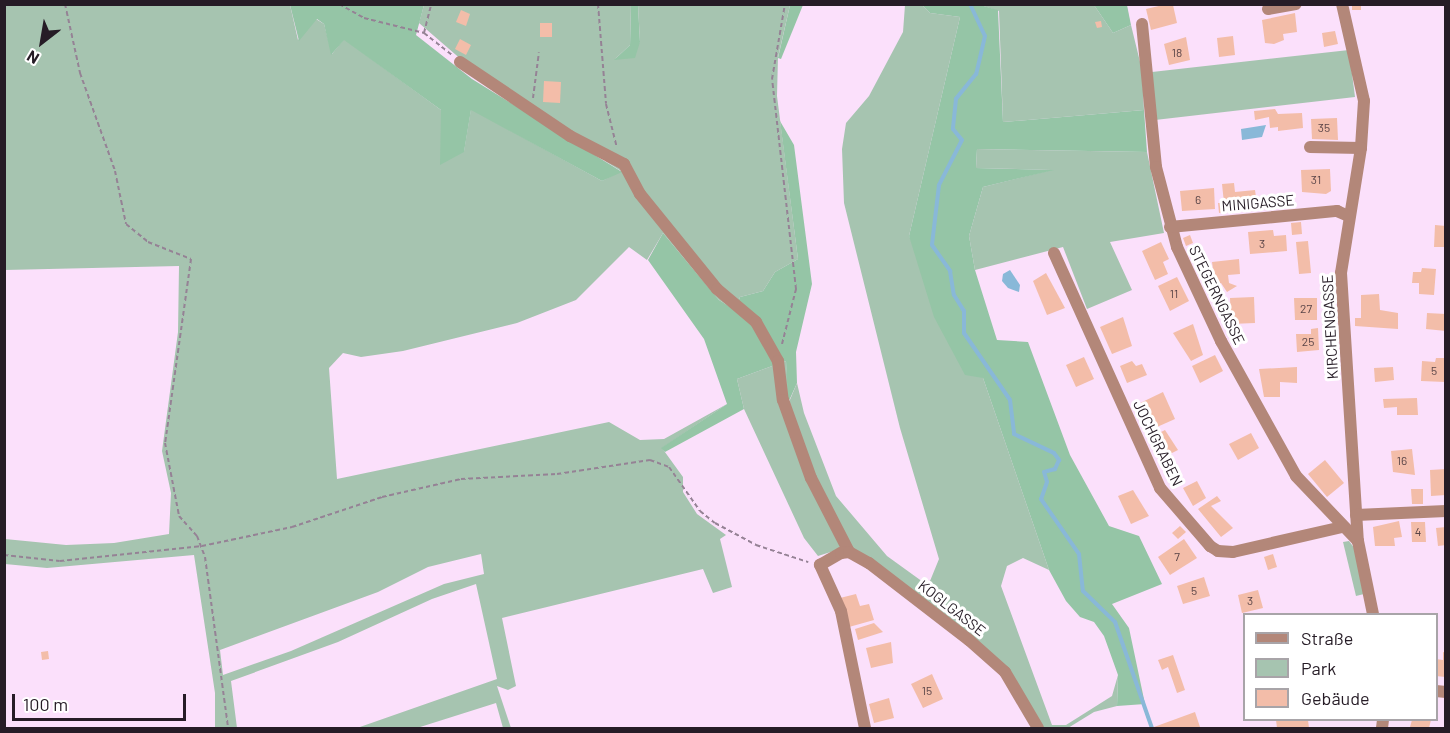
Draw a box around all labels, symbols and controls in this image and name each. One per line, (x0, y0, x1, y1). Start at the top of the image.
north arrow (12, 12, 72, 72)
house number: 18 (1172, 46, 1182, 60)
text: N (23, 47, 42, 69)
house number: 35 (1318, 121, 1330, 135)
house number: 31 (1311, 173, 1321, 187)
street label: MINIGASSE (1221, 191, 1295, 215)
house number: 6 (1195, 193, 1201, 207)
house number: 3 (1259, 237, 1265, 251)
street label: STEGERNGASSE (1185, 243, 1249, 347)
street label: KIRCHENGASSE (1318, 274, 1342, 380)
house number: 11 (1170, 287, 1178, 301)
house number: 27 (1300, 302, 1312, 316)
house number: 25 (1302, 335, 1314, 349)
house number: 5 (1431, 364, 1437, 378)
street label: JOCHGRABEN (1129, 397, 1187, 489)
house number: 16 (1397, 454, 1407, 468)
house number: 4 (1415, 525, 1421, 539)
house number: 7 (1174, 550, 1180, 564)
street label: KOGLGASSE (915, 576, 989, 640)
house number: 5 (1191, 584, 1197, 598)
house number: 3 (1247, 594, 1253, 608)
legend (1243, 613, 1438, 721)
text: Straße (1301, 627, 1353, 649)
text: Park (1301, 657, 1336, 679)
scale bar (15, 682, 189, 720)
house number: 15 (922, 684, 932, 698)
text: Gebäude (1301, 687, 1370, 709)
text: 100 m (23, 693, 68, 715)

